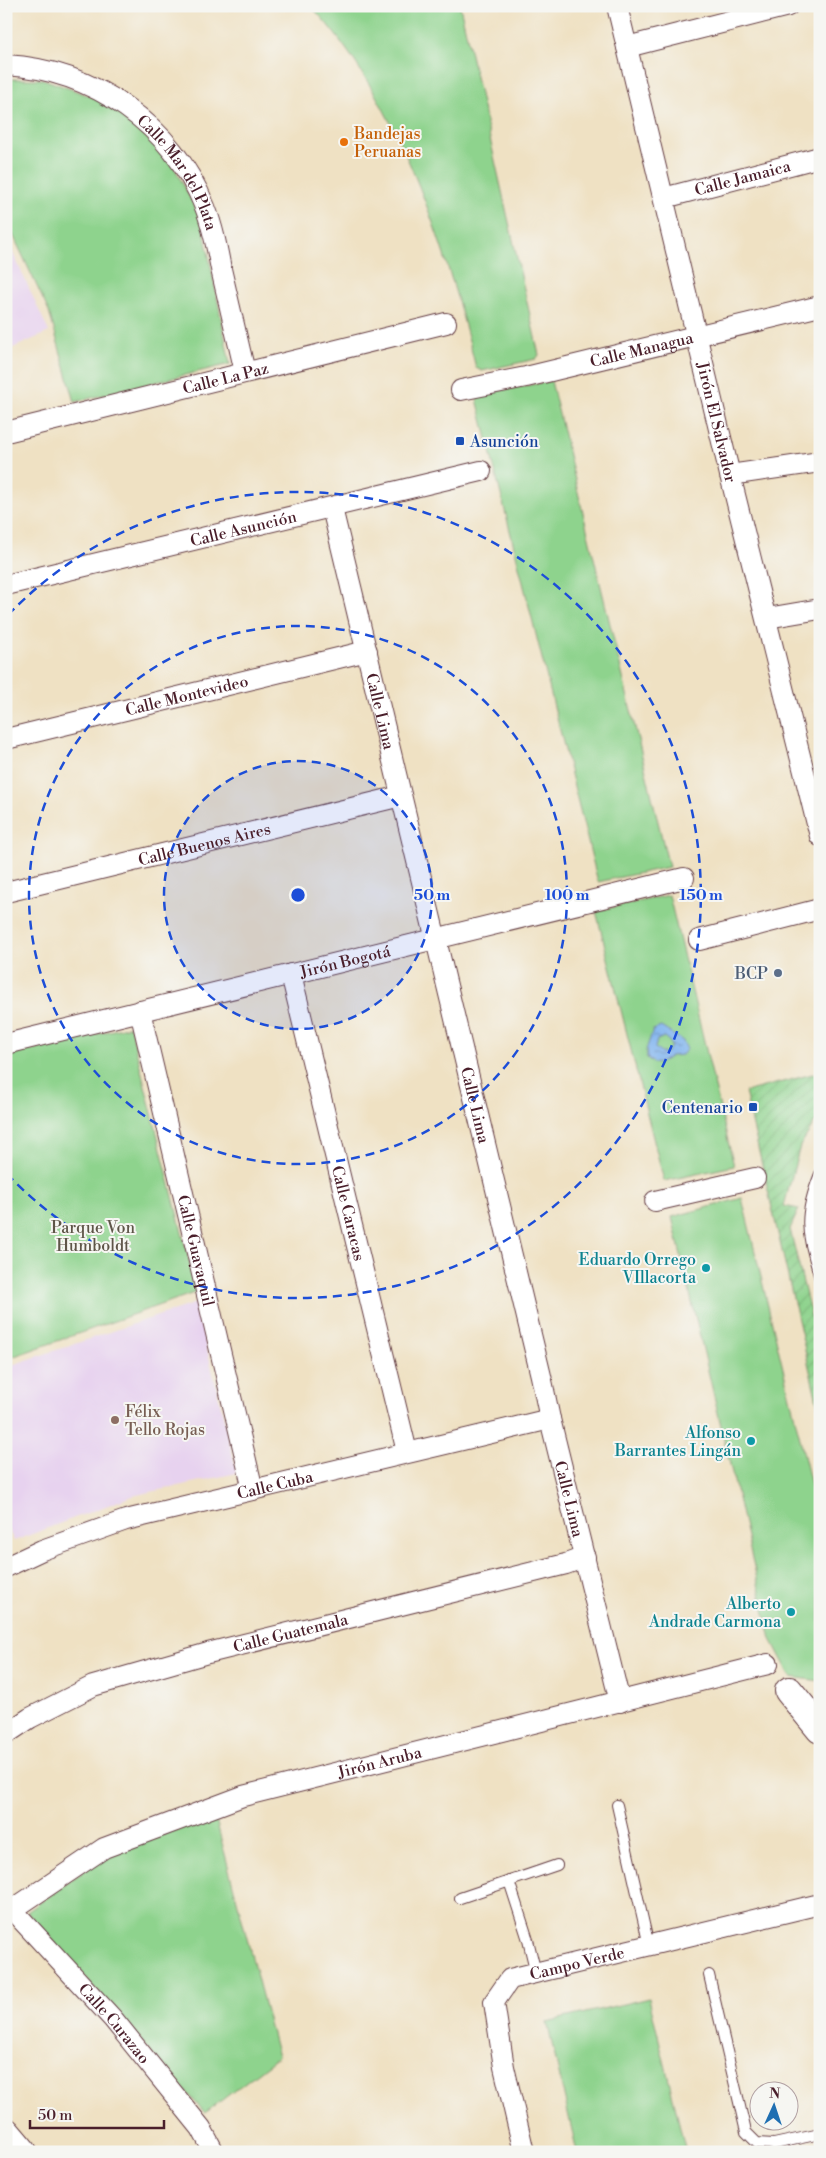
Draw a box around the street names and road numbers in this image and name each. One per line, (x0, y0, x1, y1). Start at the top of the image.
street label: Calle Mar del Plata (133, 111, 221, 234)
street label: Calle Jamaica (692, 156, 794, 201)
street label: Calle Managua (588, 328, 696, 372)
street label: Calle La Paz (181, 358, 271, 399)
street label: Jirón El Salvador (692, 359, 741, 485)
street label: Calle Asunción (188, 507, 299, 551)
street label: Calle Montevideo (124, 671, 250, 721)
street label: Calle Lima (361, 671, 399, 753)
street label: Calle Buenos Aires (136, 819, 273, 871)
street label: Jirón Bogotá (297, 941, 393, 983)
street label: Calle Lima (456, 1065, 494, 1146)
street label: Calle Caracas (327, 1164, 369, 1263)
street label: Calle Guayaquil (173, 1193, 218, 1309)
street label: Calle Lima (550, 1459, 588, 1540)
street label: Calle Cuba (235, 1467, 316, 1504)
street label: Calle Guatemala (231, 1609, 351, 1657)
street label: Jirón Aruba (335, 1742, 425, 1783)
street label: Campo Verde (528, 1943, 627, 1985)
street label: Calle Curazao (74, 1979, 154, 2068)

